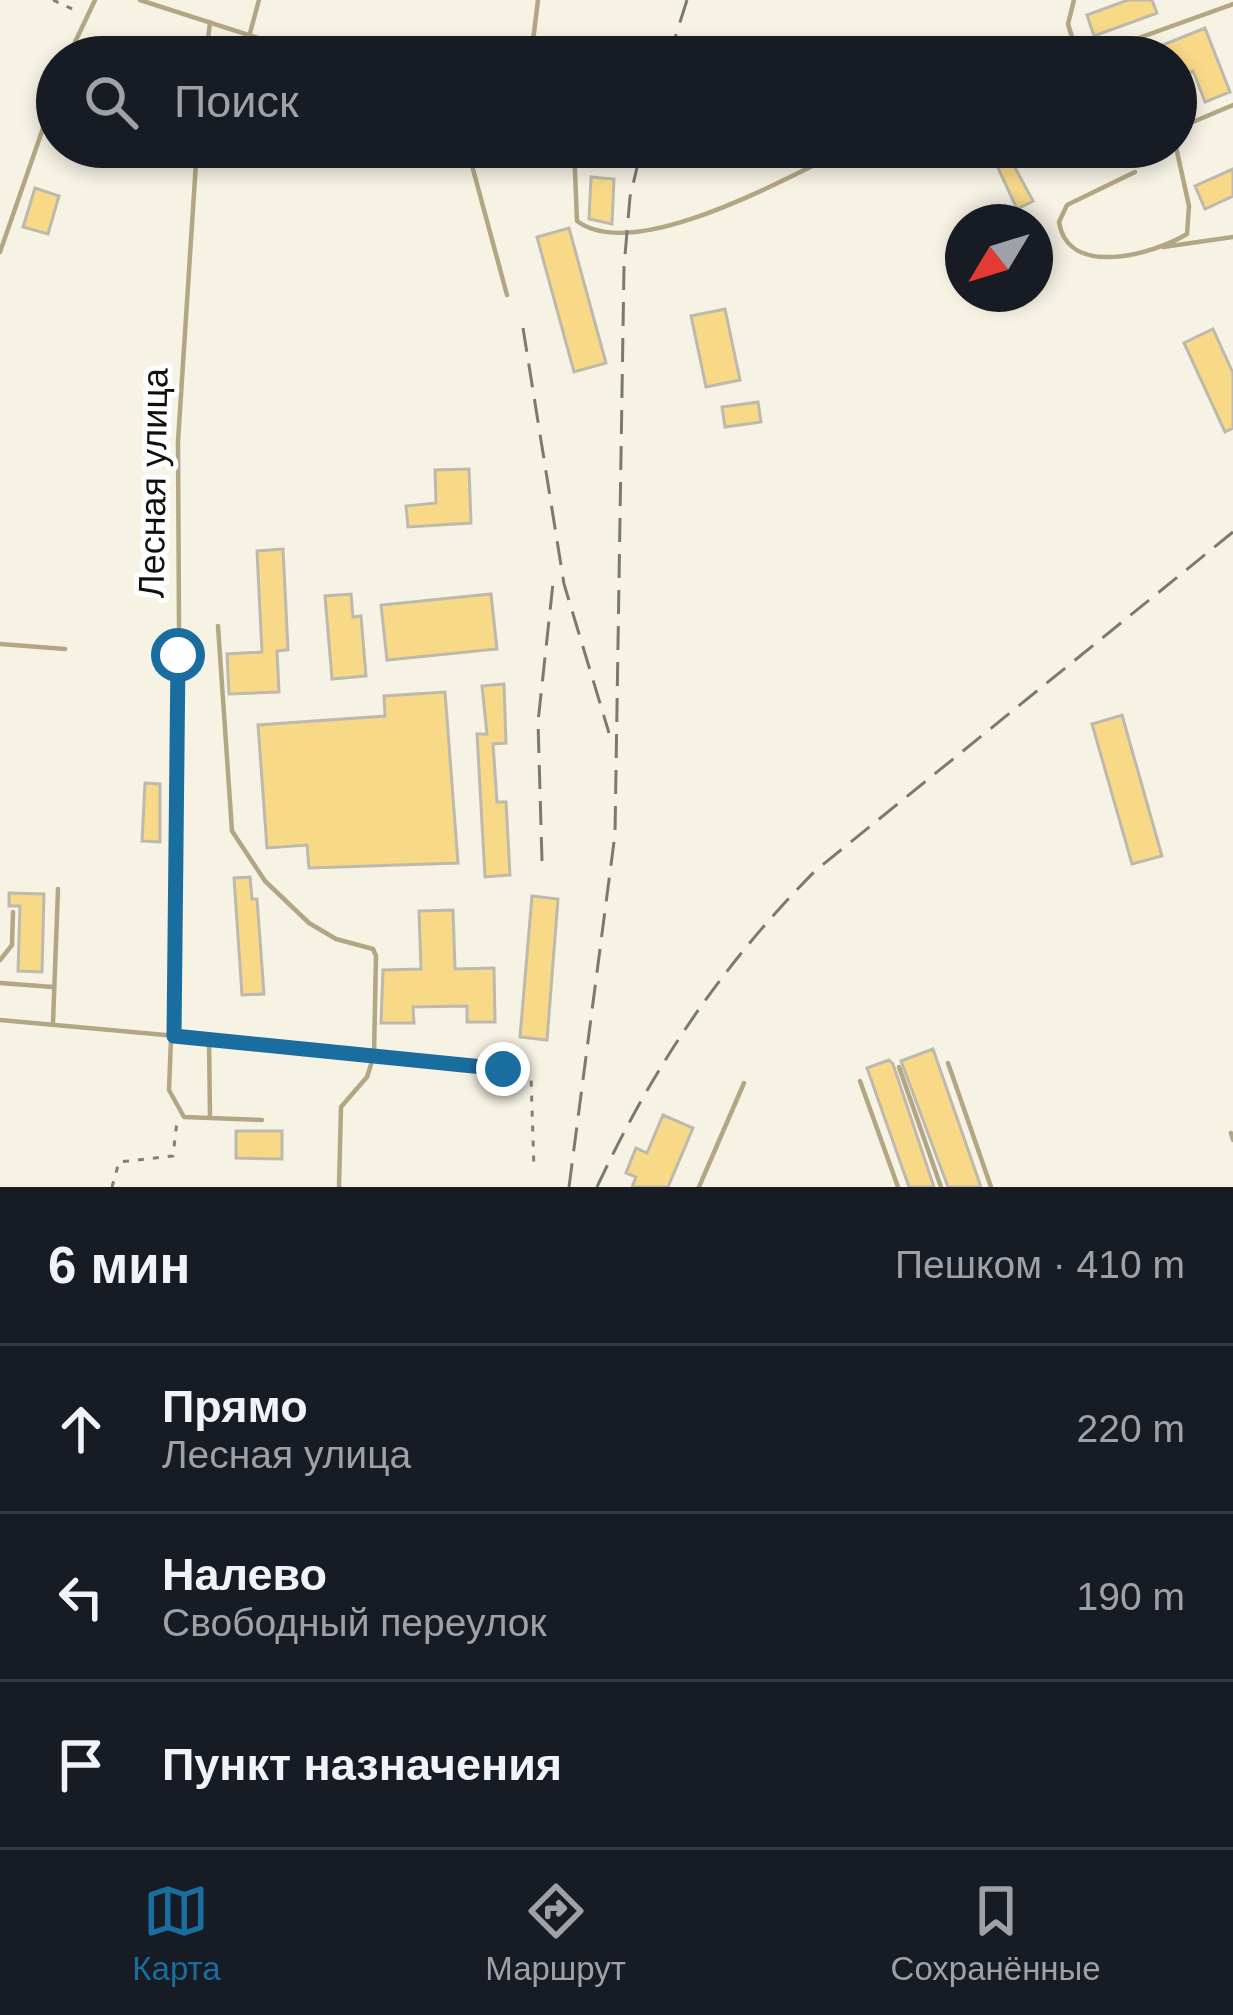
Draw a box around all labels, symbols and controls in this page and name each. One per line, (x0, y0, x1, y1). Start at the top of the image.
search box (36, 36, 1197, 168)
icon: search (78, 69, 144, 135)
text: Поиск (174, 76, 299, 127)
north arrow (945, 204, 1053, 312)
street label: Лесная улица (130, 367, 176, 598)
route start (151, 628, 205, 682)
route end (476, 1042, 530, 1096)
text: 6 мин (48, 1237, 190, 1294)
text: Пешком · 410 m (895, 1243, 1185, 1286)
text: Прямо (162, 1381, 308, 1432)
icon: ahead (48, 1396, 114, 1462)
text: 220 m (1077, 1407, 1185, 1450)
text: Лесная улица (162, 1433, 411, 1476)
text: Налево (162, 1549, 327, 1600)
icon: left (48, 1564, 114, 1630)
text: 190 m (1077, 1575, 1185, 1618)
text: Свободный переулок (162, 1601, 547, 1644)
icon: arrive (48, 1732, 114, 1798)
text: Пункт назначения (162, 1739, 562, 1790)
tab: Карта (132, 1878, 221, 1988)
tab: Маршрут (485, 1878, 626, 1988)
tab: Сохранённые (891, 1878, 1101, 1988)

